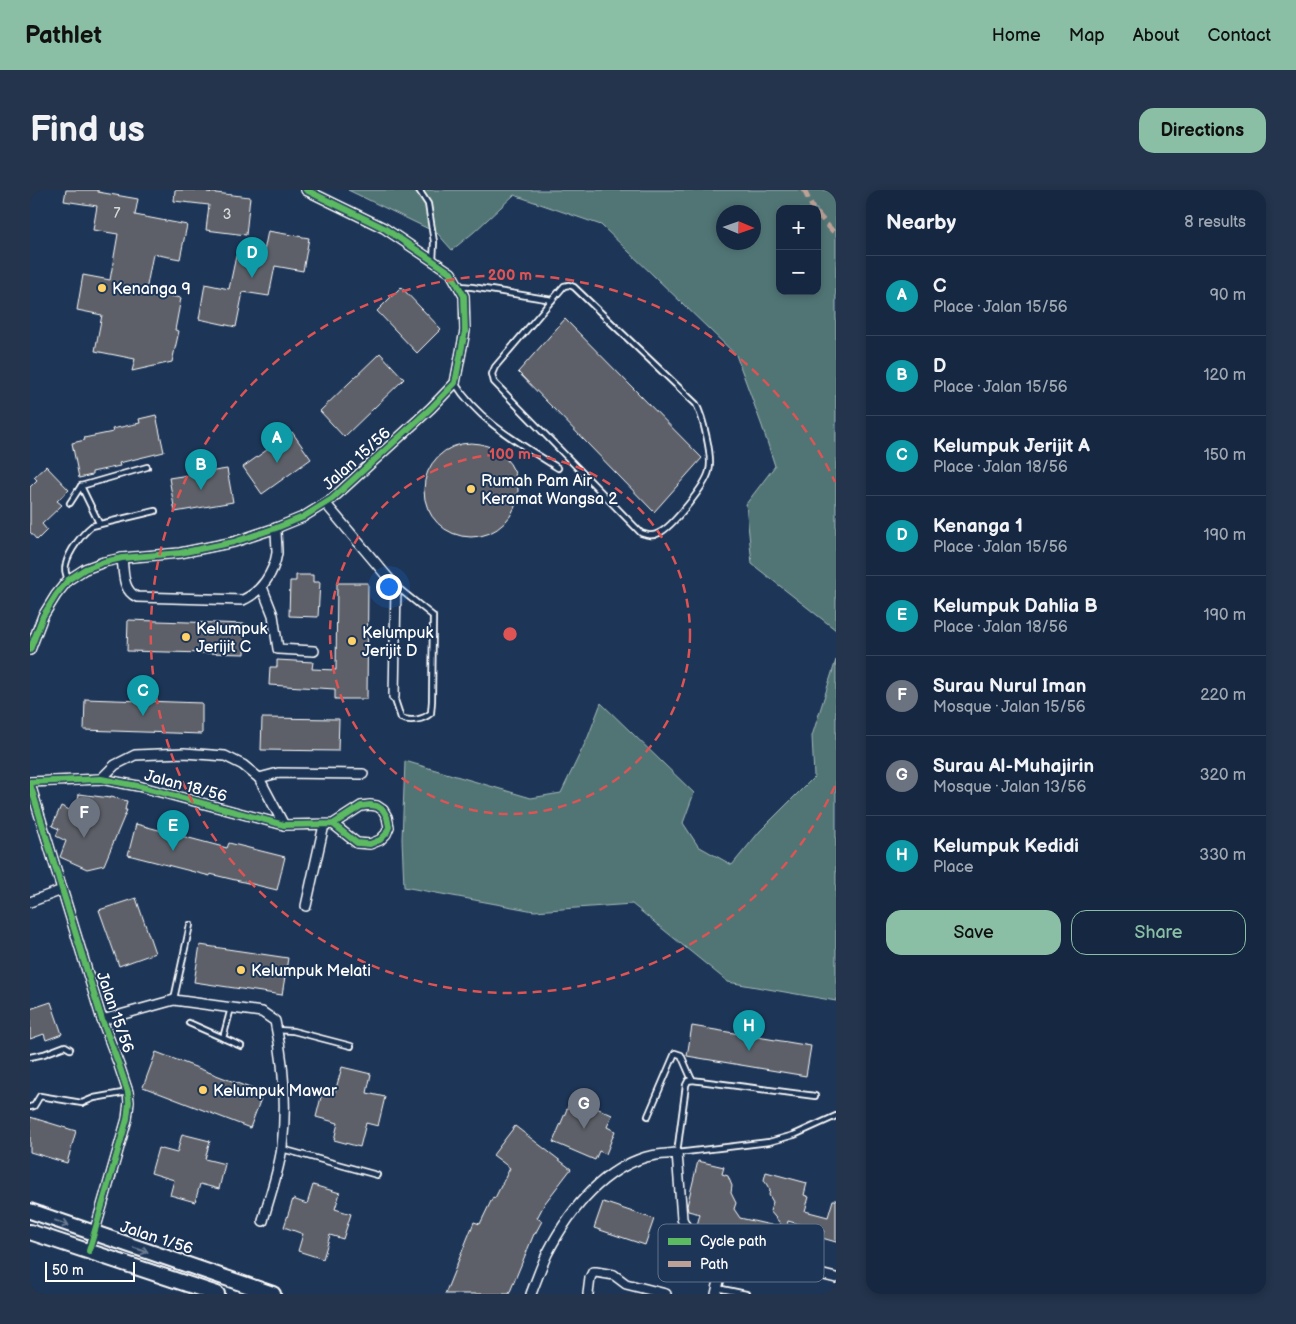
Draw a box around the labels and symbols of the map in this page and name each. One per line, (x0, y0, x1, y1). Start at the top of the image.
house number: 7 (114, 205, 121, 222)
north arrow (716, 205, 761, 250)
house number: 3 (223, 206, 231, 223)
pin: D (236, 237, 268, 278)
text: 200 m (488, 266, 532, 285)
place label: Kenanga 9 (112, 280, 191, 299)
marker: Kenanga 9 (96, 282, 108, 294)
pin: A (261, 422, 293, 463)
street label: Jalan 15/56 (319, 424, 395, 494)
text: 100 m (489, 445, 531, 464)
pin: B (185, 449, 217, 490)
place label: Rumah Pam Air Keramat Wangsa 2 (481, 472, 618, 509)
marker: Rumah Pam Air Keramat Wangsa 2 (465, 483, 477, 495)
your location (376, 574, 402, 600)
place label: Kelumpuk Jerijit C (196, 620, 267, 657)
place label: Kelumpuk Jerijit D (362, 624, 433, 661)
centre of rings (501, 625, 519, 643)
marker: Kelumpuk Jerijit C (180, 631, 192, 643)
marker: Kelumpuk Jerijit D (346, 635, 358, 647)
pin: C (127, 675, 159, 716)
street label: Jalan 18/56 (142, 766, 229, 807)
pin: F (68, 797, 100, 838)
pin: E (157, 810, 189, 851)
place label: Kelumpuk Melati (251, 962, 371, 981)
marker: Kelumpuk Melati (235, 964, 247, 976)
street label: Jalan 15/56 (92, 969, 137, 1056)
pin: H (733, 1010, 765, 1051)
place label: Kelumpuk Mawar (213, 1082, 337, 1101)
marker: Kelumpuk Mawar (197, 1084, 209, 1096)
pin: G (568, 1088, 600, 1129)
street label: Jalan 1/56 (118, 1218, 195, 1259)
one-way arrow (54, 1219, 69, 1228)
legend (658, 1224, 824, 1282)
text: Cycle path (700, 1233, 767, 1250)
one-way arrow (132, 1245, 148, 1255)
text: Path (700, 1256, 728, 1273)
scale bar (45, 1259, 135, 1282)

